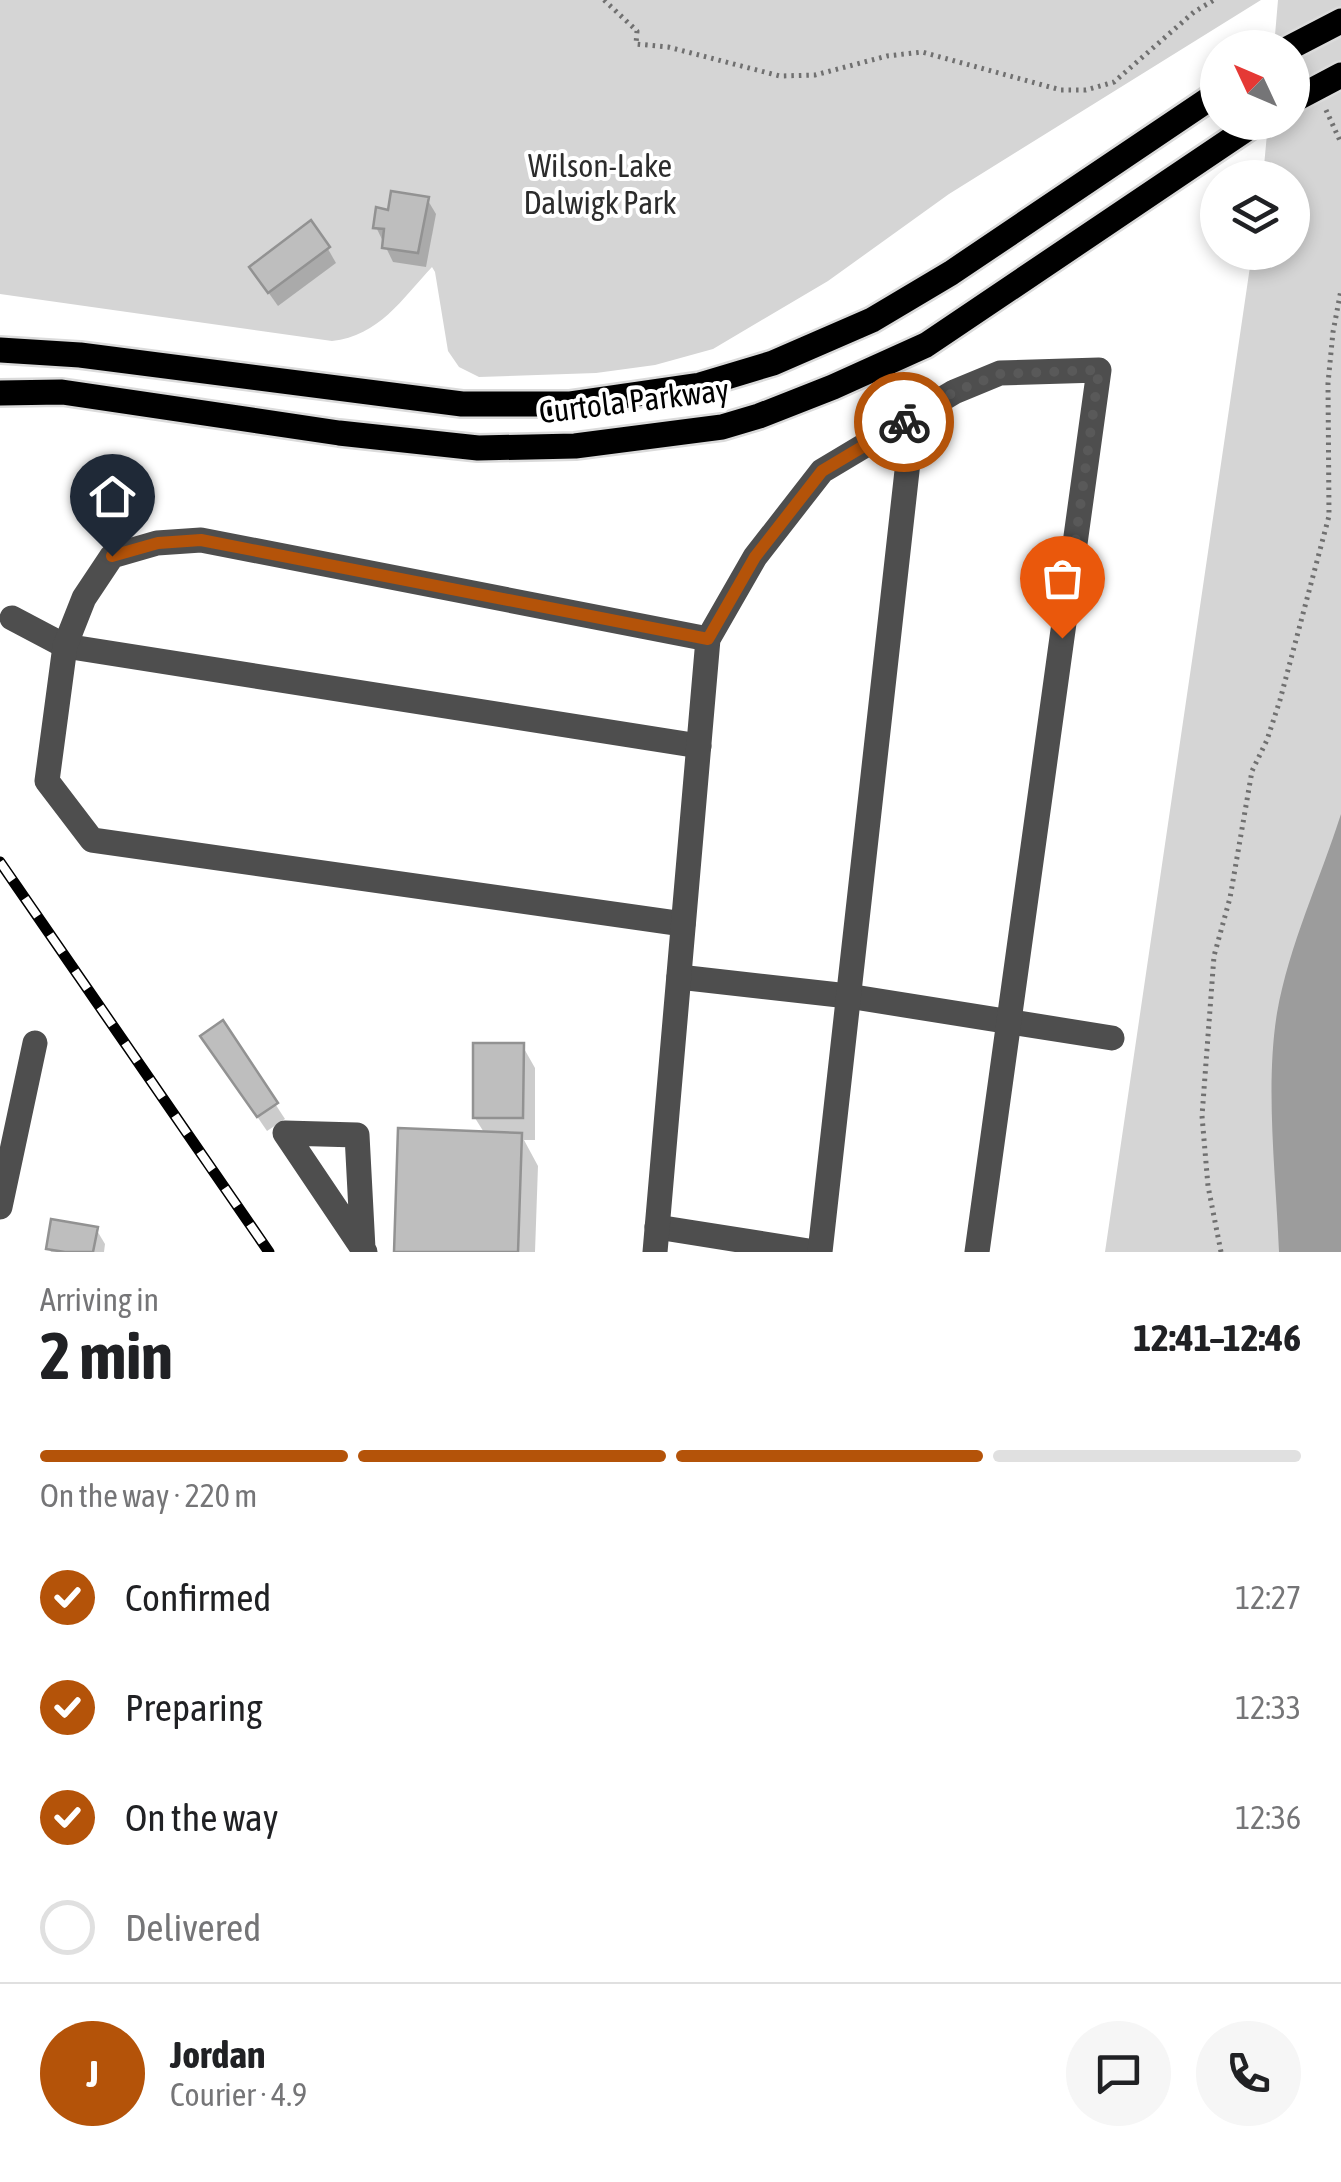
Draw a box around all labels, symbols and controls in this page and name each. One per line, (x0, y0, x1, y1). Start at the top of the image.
north arrow (1200, 30, 1310, 140)
map controls (1200, 30, 1310, 270)
park label: Wilson-Lake Dalwigk Park (523, 147, 677, 221)
button: layers (1200, 160, 1310, 270)
street label: Curtola Parkway (537, 371, 731, 431)
courier (854, 372, 954, 472)
icon: bike (877, 395, 932, 450)
pin (70, 454, 155, 557)
icon: home (85, 469, 140, 524)
pin (1020, 536, 1105, 639)
icon: bag (1035, 551, 1090, 606)
text: Arriving in (40, 1281, 159, 1318)
text: 12:41–12:46 (1133, 1316, 1301, 1359)
text: 2 min (40, 1318, 173, 1393)
text: On the way · 220 m (40, 1477, 257, 1514)
icon: check (40, 1570, 95, 1625)
text: Confirmed (125, 1576, 271, 1619)
text: 12:27 (1235, 1579, 1301, 1616)
icon: check (40, 1680, 95, 1735)
text: Preparing (125, 1686, 263, 1729)
text: 12:33 (1235, 1689, 1301, 1726)
icon: check (40, 1790, 95, 1845)
text: On the way (125, 1796, 278, 1839)
text: 12:36 (1235, 1799, 1301, 1836)
text: Delivered (125, 1906, 261, 1949)
button: chat (1066, 2021, 1171, 2126)
button: phone (1196, 2021, 1301, 2126)
text: Jordan (170, 2033, 265, 2076)
text: J (86, 2052, 99, 2095)
text: Courier · 4.9 (170, 2076, 307, 2113)

